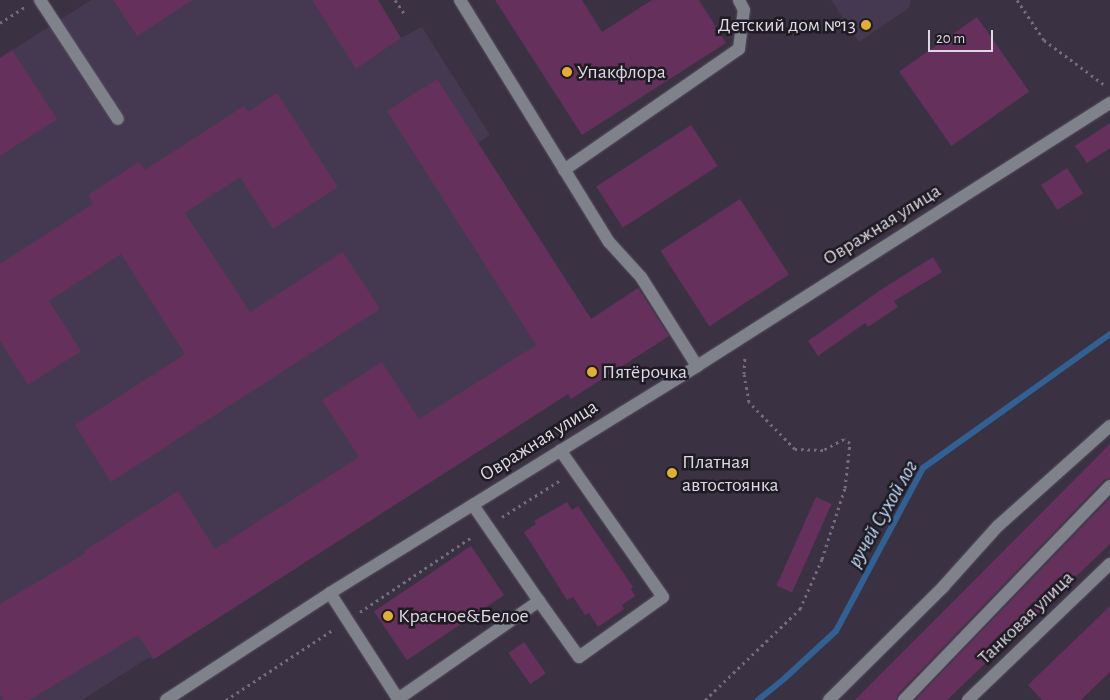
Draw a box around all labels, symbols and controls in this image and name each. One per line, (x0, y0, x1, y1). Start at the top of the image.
place label: Детский дом №13 (718, 13, 856, 37)
marker: Детский дом №13 (860, 19, 872, 31)
scale bar (930, 20, 995, 52)
text: 20 m (936, 31, 965, 46)
place label: Упакфлора (577, 60, 666, 84)
marker: Упакфлора (561, 66, 573, 78)
street label: Овражная улица (818, 179, 946, 271)
place label: Пятёрочка (602, 360, 687, 384)
marker: Пятёрочка (586, 366, 598, 378)
street label: Овражная улица (475, 395, 603, 487)
place label: Платная автостоянка (682, 450, 779, 497)
water label: ручей Сухой лог (842, 456, 924, 572)
marker: Платная автостоянка (666, 467, 678, 479)
street label: Танковая улица (973, 566, 1079, 670)
place label: Красное&Белое (398, 604, 529, 628)
marker: Красное&Белое (382, 610, 394, 622)

